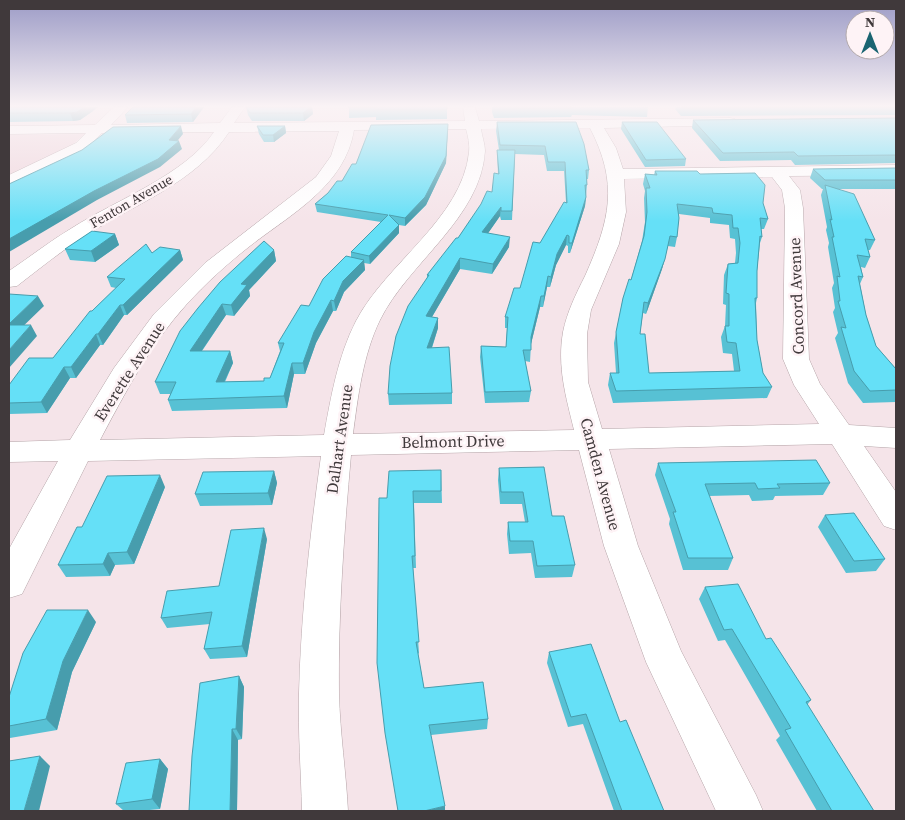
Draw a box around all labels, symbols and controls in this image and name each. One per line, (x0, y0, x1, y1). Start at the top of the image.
north arrow (845, 10, 895, 60)
text: N (865, 12, 875, 32)
street label: Fenton Avenue (86, 169, 176, 233)
street label: Concord Avenue (783, 237, 809, 355)
street label: Everette Avenue (88, 317, 170, 425)
street label: Dalhart Avenue (320, 383, 358, 495)
street label: Camden Avenue (575, 415, 627, 533)
street label: Belmont Drive (401, 429, 505, 453)

